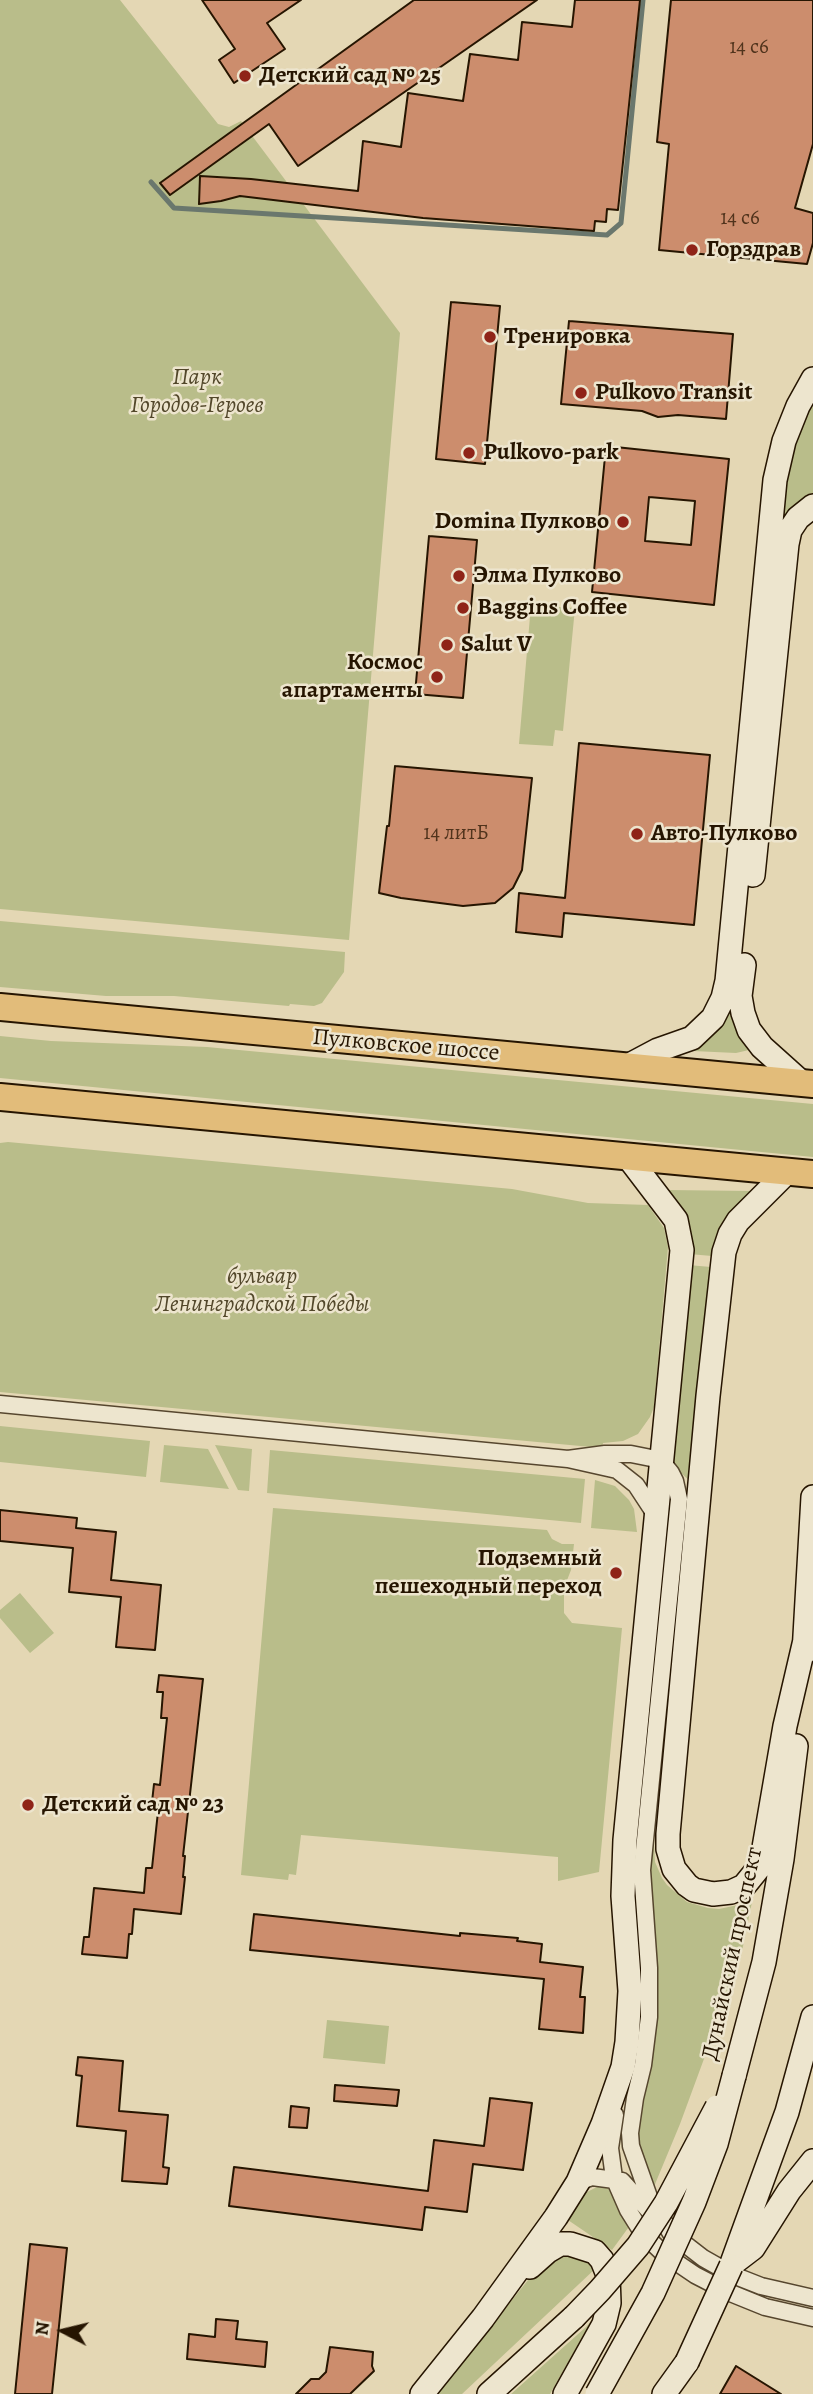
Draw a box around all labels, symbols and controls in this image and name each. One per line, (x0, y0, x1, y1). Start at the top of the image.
house number: 14 с6 (729, 35, 769, 61)
place label: Детский сад № 25 (259, 62, 441, 90)
marker: Детский сад № 25 (237, 68, 253, 84)
house number: 14 с6 (720, 206, 760, 232)
place label: Горздрав (706, 236, 801, 264)
marker: Горздрав (684, 242, 700, 258)
place label: Тренировка (504, 323, 630, 351)
marker: Тренировка (482, 329, 498, 345)
park label: Парк Городов-Героев (130, 364, 264, 420)
place label: Pulkovo Transit (595, 379, 753, 407)
marker: Pulkovo Transit (573, 385, 589, 401)
place label: Pulkovo-park (483, 439, 619, 467)
marker: Pulkovo-park (461, 445, 477, 461)
place label: Domina Пулково (434, 508, 609, 536)
marker: Domina Пулково (615, 514, 631, 530)
place label: Элма Пулково (473, 562, 621, 590)
marker: Элма Пулково (451, 568, 467, 584)
place label: Baggins Coffee (477, 594, 627, 622)
marker: Baggins Coffee (455, 600, 471, 616)
place label: Salut V (461, 631, 532, 659)
marker: Salut V (439, 637, 455, 653)
place label: Космос апартаменты (282, 649, 423, 705)
marker: Космос апартаменты (429, 669, 445, 685)
place label: Авто-Пулково (651, 820, 797, 848)
house number: 14 литБ (423, 821, 489, 847)
marker: Авто-Пулково (629, 826, 645, 842)
street label: Пулковское шоссе (311, 1023, 501, 1069)
park label: бульвар Ленинградской Победы (155, 1263, 369, 1319)
place label: Подземный пешеходный переход (375, 1545, 602, 1601)
marker: Подземный пешеходный переход (608, 1565, 624, 1581)
place label: Детский сад № 23 (42, 1791, 224, 1819)
marker: Детский сад № 23 (20, 1797, 36, 1813)
street label: Дунайский проспект (696, 1845, 770, 2063)
north arrow (28, 2296, 98, 2366)
text: N (28, 2320, 56, 2337)

